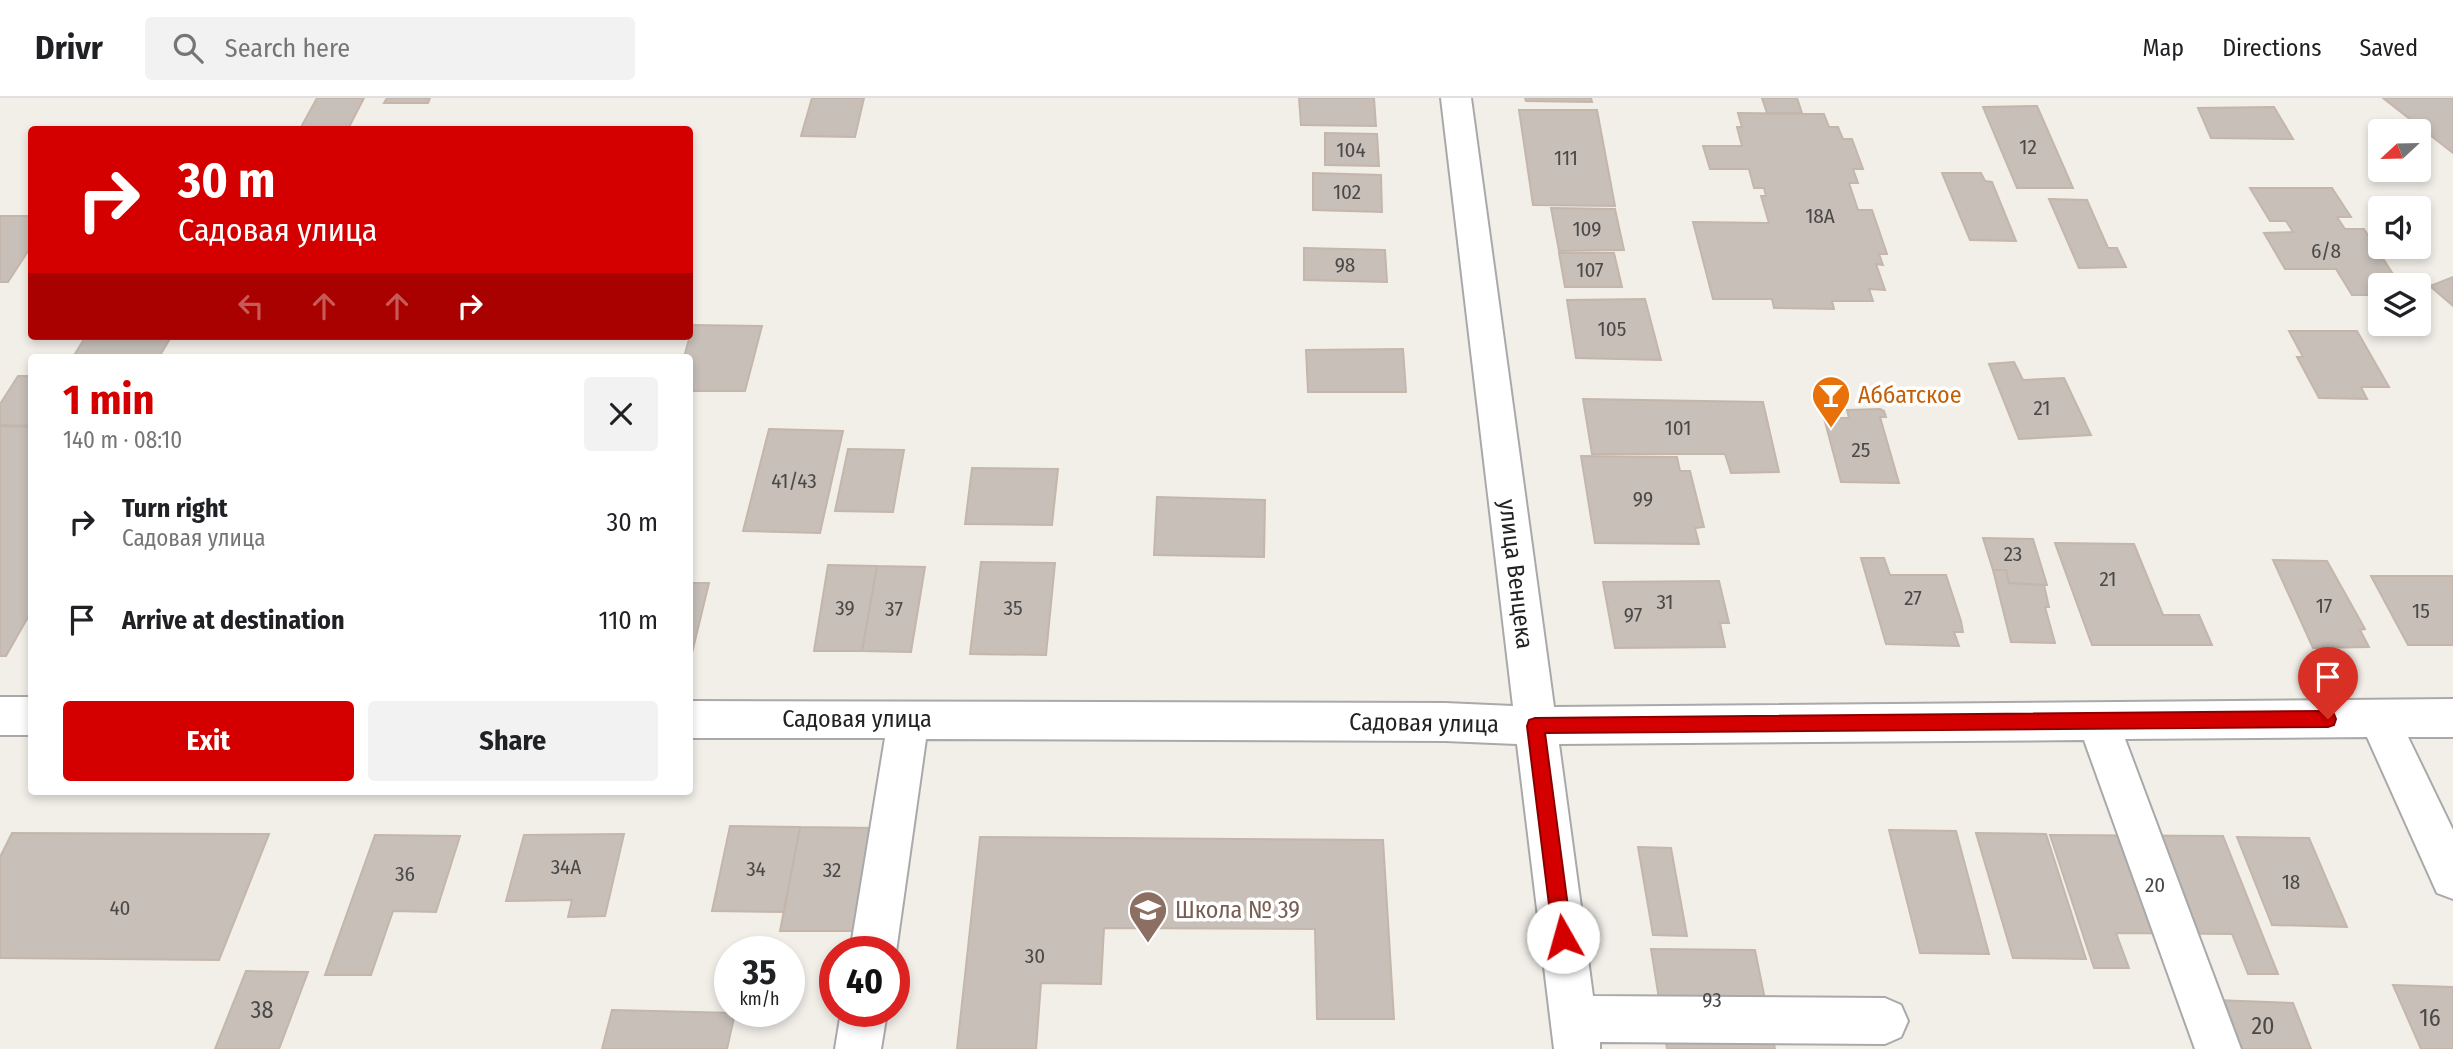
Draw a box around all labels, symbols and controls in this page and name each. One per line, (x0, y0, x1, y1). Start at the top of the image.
search box (145, 17, 635, 80)
text: Drivr (35, 28, 103, 68)
icon: search (169, 29, 207, 67)
text: Search here (225, 33, 350, 64)
text: Map (2143, 34, 2184, 62)
text: Directions (2222, 34, 2321, 62)
text: Saved (2359, 34, 2418, 62)
north arrow (2368, 119, 2431, 182)
map controls (2368, 119, 2431, 336)
house number: 12 (2019, 134, 2037, 160)
house number: 104 (1336, 137, 1366, 163)
house number: 111 (1554, 145, 1578, 171)
text: 30 m (178, 151, 276, 210)
icon: right (63, 154, 154, 245)
house number: 102 (1333, 179, 1361, 205)
button: sound (2368, 196, 2431, 259)
house number: 18А (1805, 203, 1835, 229)
text: Садовая улица (178, 211, 378, 249)
house number: 109 (1572, 216, 1602, 242)
house number: 6/8 (2311, 238, 2341, 264)
house number: 98 (1335, 252, 1355, 278)
house number: 107 (1576, 257, 1604, 283)
button: layers (2368, 273, 2431, 336)
icon: left (232, 287, 270, 325)
icon: ahead (305, 287, 343, 325)
icon: ahead (378, 287, 416, 325)
icon: right (451, 287, 489, 325)
house number: 105 (1598, 316, 1626, 342)
bar icon: Аббатское (1810, 374, 1852, 429)
text: 1 min (63, 375, 154, 425)
button: close (584, 377, 658, 451)
place label: Аббатское (1858, 381, 1962, 409)
house number: 21 (2034, 395, 2051, 421)
house number: 101 (1665, 415, 1691, 441)
text: 140 m · 08:10 (63, 426, 182, 454)
house number: 25 (1852, 437, 1870, 463)
house number: 41/43 (771, 468, 817, 494)
house number: 99 (1633, 486, 1653, 512)
text: Turn right (122, 493, 228, 524)
street label: улица Венцека (1493, 498, 1539, 650)
icon: right (63, 503, 101, 541)
text: 30 m (607, 507, 658, 538)
text: Садовая улица (122, 524, 265, 552)
house number: 23 (2004, 541, 2022, 567)
house number: 21 (2100, 566, 2117, 592)
house number: 27 (1904, 585, 1922, 611)
house number: 31 (1656, 589, 1674, 615)
house number: 17 (2316, 593, 2332, 619)
house number: 39 (835, 595, 855, 621)
house number: 35 (1003, 595, 1023, 621)
house number: 37 (885, 596, 903, 622)
house number: 15 (2412, 598, 2430, 624)
icon: arrive (63, 601, 101, 639)
house number: 97 (1624, 602, 1642, 628)
text: Arrive at destination (122, 605, 345, 636)
text: 110 m (598, 605, 658, 636)
pin (2298, 647, 2358, 719)
icon: arrive (2309, 658, 2347, 696)
button: Exit (63, 701, 354, 781)
button: Share (368, 701, 658, 781)
street label: Садовая улица (782, 705, 932, 733)
street label: Садовая улица (1349, 708, 1499, 738)
house number: 34А (551, 854, 581, 880)
house number: 34 (746, 856, 766, 882)
house number: 32 (823, 857, 841, 883)
house number: 36 (395, 861, 415, 887)
house number: 18 (2282, 869, 2300, 895)
house number: 20 (2145, 872, 2165, 898)
school or university icon: Школа № 39 (1127, 889, 1169, 944)
house number: 40 (109, 895, 131, 921)
place label: Школа № 39 (1175, 896, 1300, 924)
position arrow (1526, 900, 1600, 974)
speed limit sign: 40 (819, 936, 910, 1027)
house number: 30 (1025, 943, 1045, 969)
text: 35 (743, 951, 776, 993)
house number: 93 (1702, 987, 1722, 1013)
text: km/h (739, 988, 780, 1010)
house number: 38 (251, 996, 273, 1024)
house number: 16 (2419, 1004, 2441, 1032)
house number: 20 (2251, 1012, 2275, 1040)

